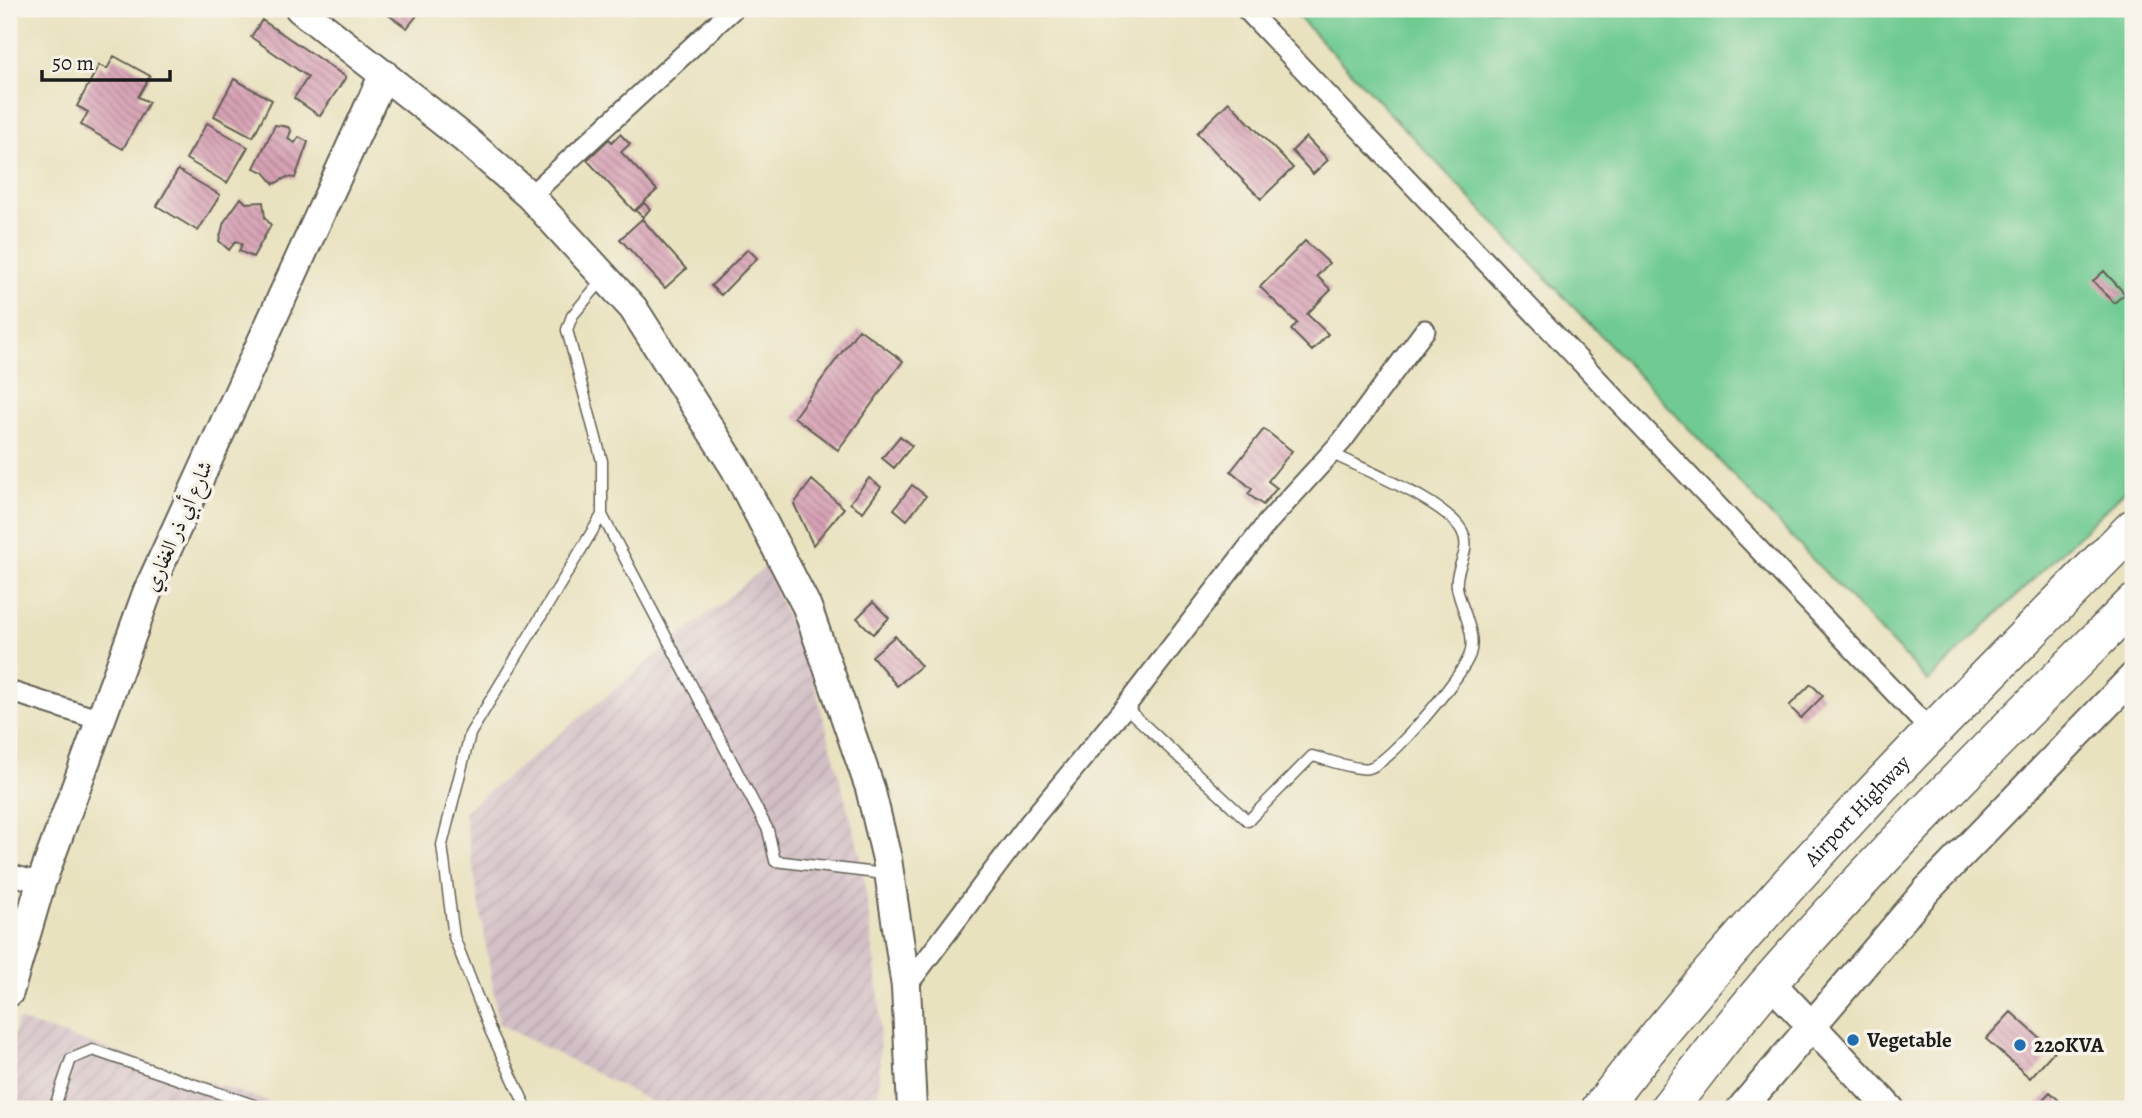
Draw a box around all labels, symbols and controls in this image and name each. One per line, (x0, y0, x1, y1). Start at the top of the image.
scale bar (42, 38, 170, 82)
text: 50 m (52, 49, 94, 77)
street label: شارع أبي ذر الغفاري (136, 456, 223, 597)
street label: Airport Highway (1797, 749, 1917, 873)
place label: Vegetable (1866, 1026, 1952, 1054)
place label: 220KVA (2034, 1031, 2105, 1059)
marker: Vegetable (1845, 1032, 1861, 1048)
marker: 220KVA (2012, 1037, 2028, 1053)

